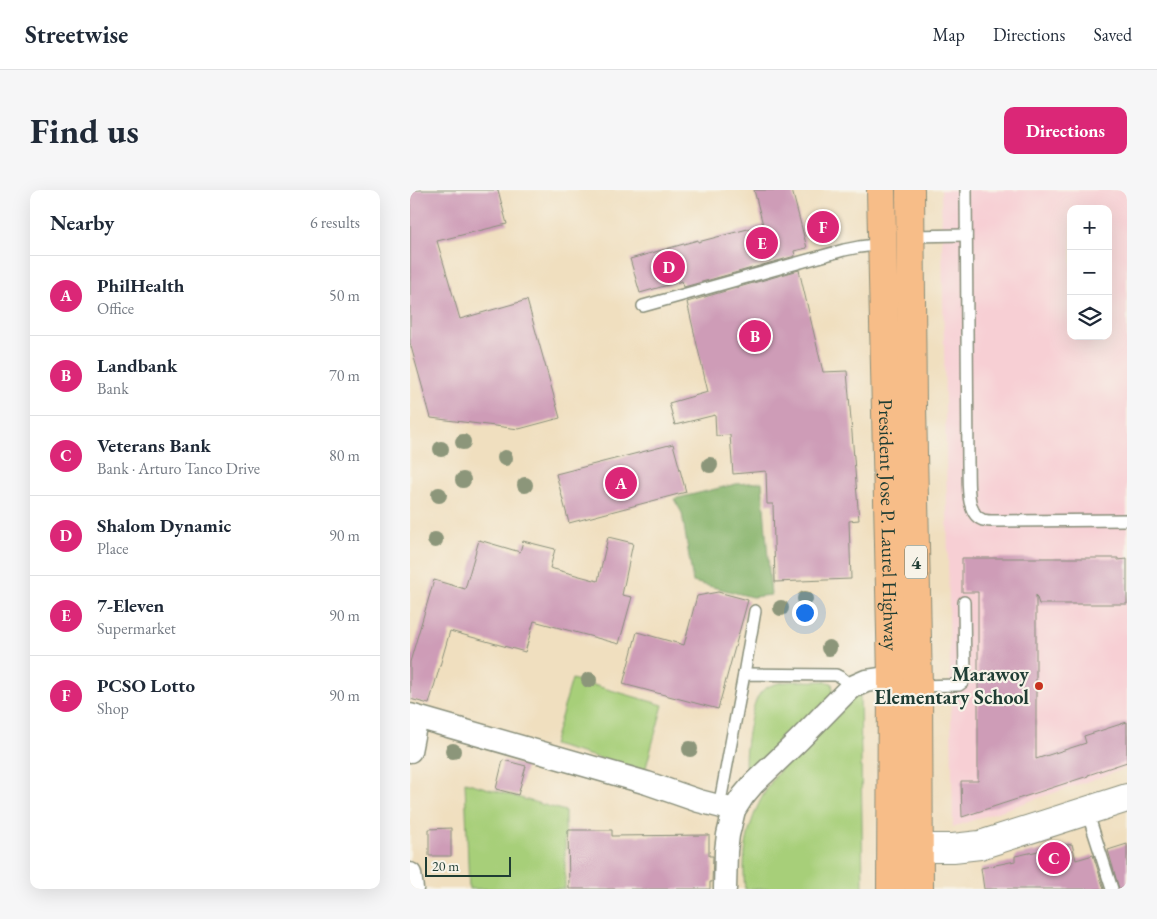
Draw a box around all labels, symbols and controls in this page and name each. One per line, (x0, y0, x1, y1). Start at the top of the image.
text: Streetwise (25, 19, 128, 50)
text: Map (933, 23, 965, 46)
text: Directions (993, 23, 1065, 46)
text: Saved (1093, 23, 1132, 46)
button: Directions (1004, 107, 1127, 154)
text: Find us (30, 108, 139, 153)
map controls (1067, 205, 1112, 340)
button: + (1067, 205, 1112, 250)
pin: F (807, 208, 839, 246)
text: Nearby (50, 209, 114, 236)
text: 6 results (310, 212, 360, 233)
pin: E (746, 224, 778, 262)
pin: D (653, 248, 685, 286)
button: − (1067, 250, 1112, 295)
text: PhilHealth (97, 273, 185, 298)
text: A (60, 285, 72, 306)
text: 50 m (329, 285, 360, 306)
button: layers (1067, 295, 1112, 340)
text: Office (97, 298, 134, 319)
pin: B (739, 317, 771, 355)
text: Landbank (97, 353, 177, 378)
text: B (61, 365, 71, 386)
text: 70 m (329, 365, 360, 386)
text: Bank (97, 378, 129, 399)
street label: President Jose P. Laurel Highway (873, 399, 904, 651)
text: Veterans Bank (97, 433, 211, 458)
text: C (60, 445, 72, 466)
text: 80 m (329, 445, 360, 466)
text: Bank · Arturo Tanco Drive (97, 458, 260, 479)
pin: A (605, 464, 637, 502)
text: Shalom Dynamic (97, 513, 231, 538)
text: D (60, 525, 72, 546)
text: 90 m (329, 525, 360, 546)
text: Place (97, 538, 129, 559)
road number: 4 (905, 546, 927, 578)
text: 7-Eleven (97, 593, 164, 618)
your location (792, 600, 818, 626)
text: E (61, 605, 71, 626)
text: 90 m (329, 605, 360, 626)
text: Supermarket (97, 618, 176, 639)
place label: Marawoy Elementary School (875, 661, 1029, 710)
text: PCSO Lotto (97, 673, 195, 698)
marker: Marawoy Elementary School (1033, 680, 1045, 692)
text: F (62, 685, 70, 706)
text: 90 m (329, 685, 360, 706)
text: Shop (97, 698, 129, 719)
pin: C (1038, 839, 1070, 877)
scale bar (425, 854, 511, 877)
text: 20 m (432, 857, 459, 875)

